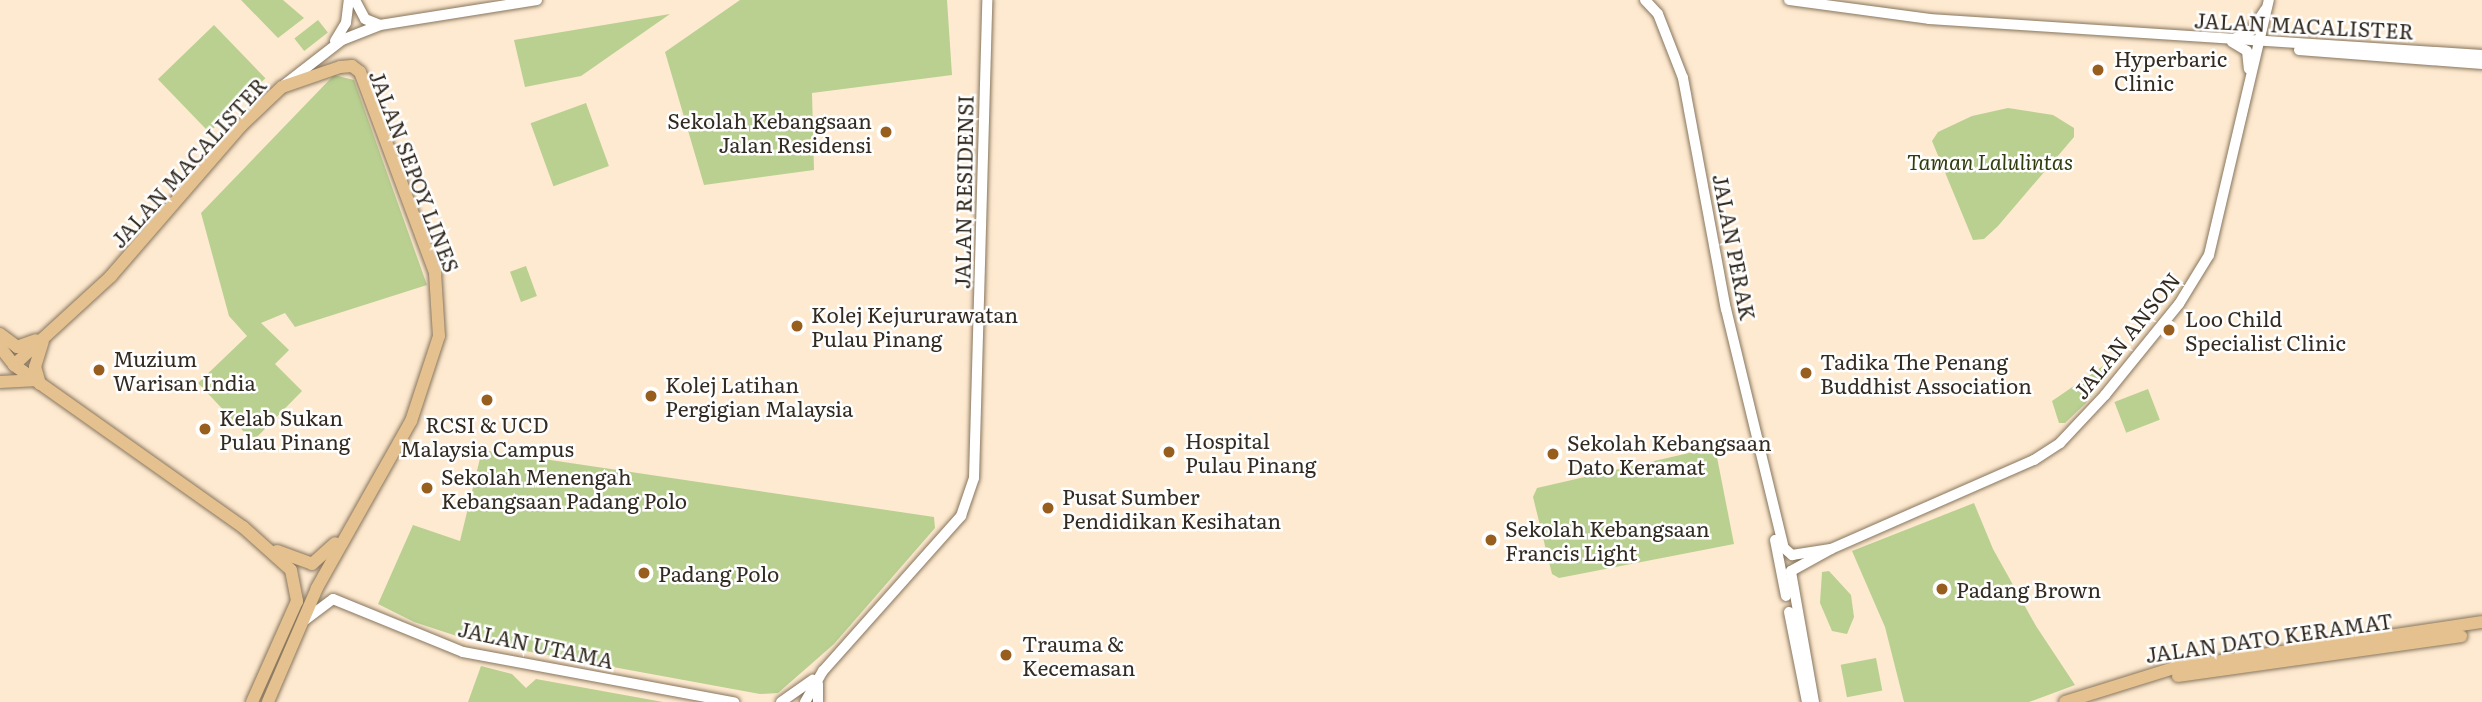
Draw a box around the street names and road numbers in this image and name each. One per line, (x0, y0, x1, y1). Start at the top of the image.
street label: JALAN MACALISTER (2193, 7, 2415, 43)
street label: JALAN SEPOY LINES (365, 66, 465, 276)
street label: JALAN MACALISTER (105, 72, 271, 252)
street label: JALAN RESIDENSI (949, 95, 977, 289)
street label: JALAN PERAK (1708, 172, 1762, 322)
street label: JALAN ANSON (2067, 267, 2185, 403)
street label: JALAN DATO KERAMAT (2144, 607, 2394, 667)
street label: JALAN UTAMA (456, 615, 616, 673)

